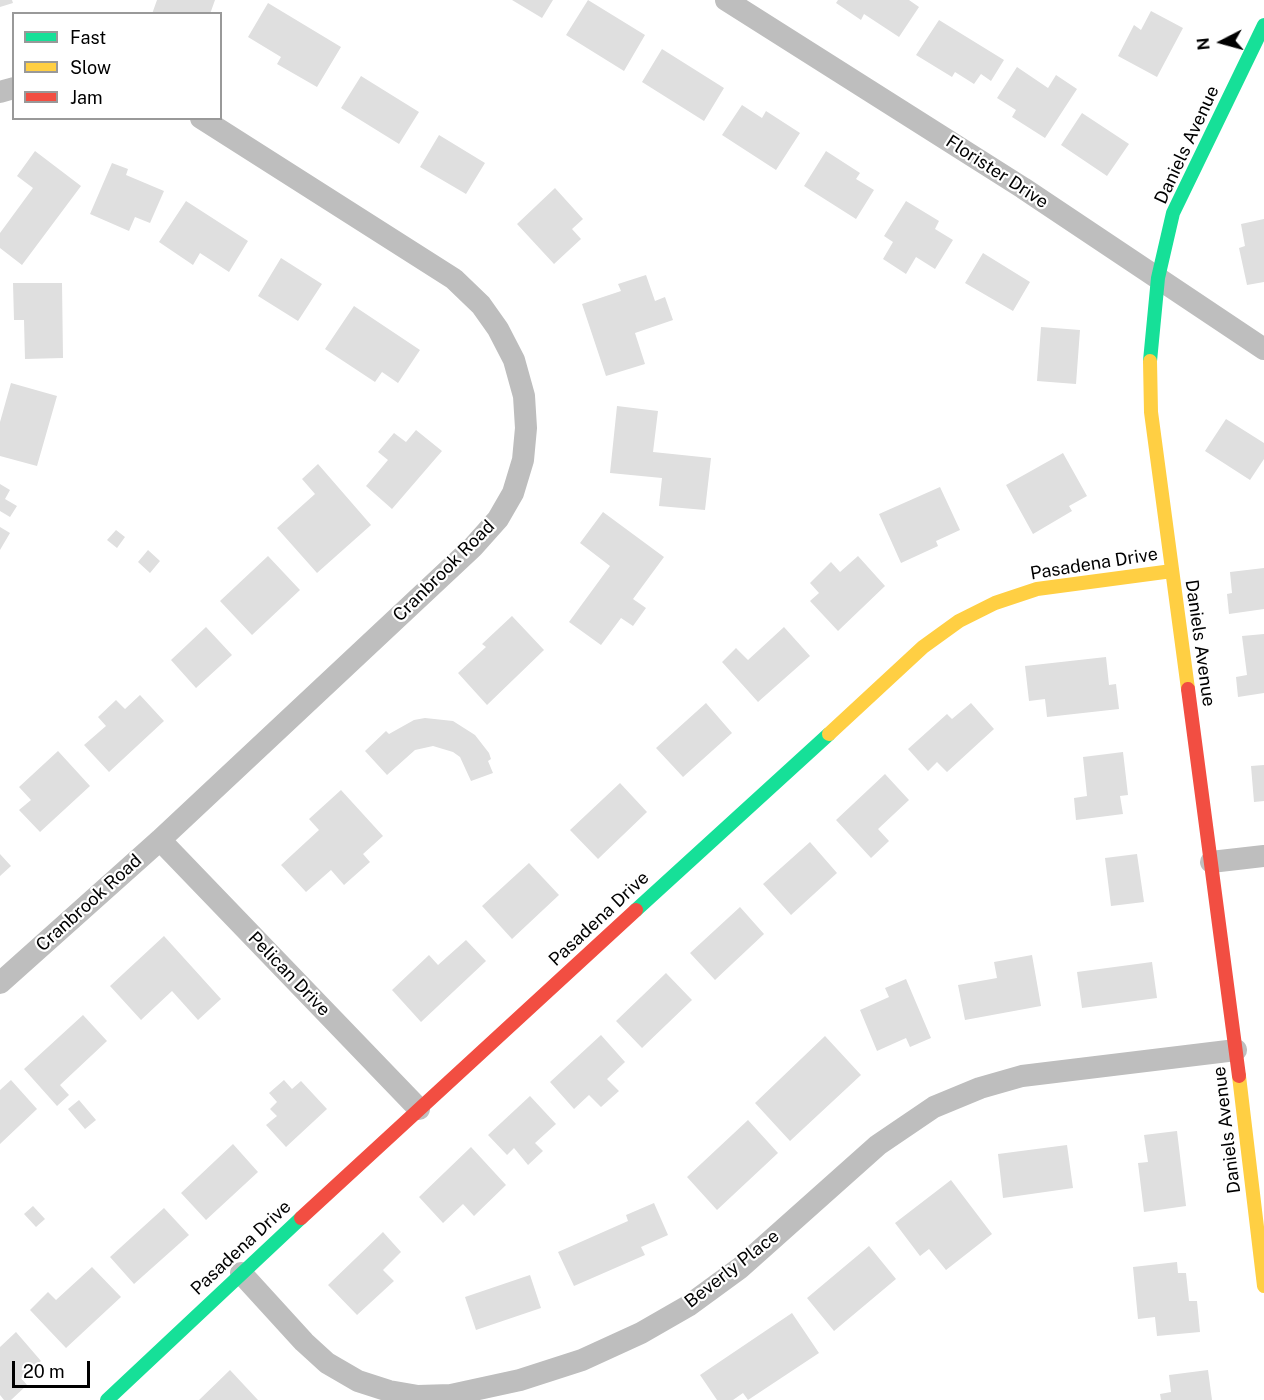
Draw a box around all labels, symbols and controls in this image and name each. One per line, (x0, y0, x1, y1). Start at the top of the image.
legend (12, 12, 222, 120)
north arrow (1192, 12, 1252, 72)
text: Fast (70, 27, 106, 48)
text: N (1194, 37, 1214, 51)
text: Slow (70, 57, 111, 78)
street label: Daniels Avenue (1150, 82, 1224, 208)
text: Jam (70, 87, 103, 108)
street label: Florister Drive (942, 131, 1052, 213)
street label: Cranbrook Road (389, 516, 499, 626)
street label: Pasadena Drive (1029, 543, 1159, 585)
street label: Daniels Avenue (1180, 578, 1220, 708)
street label: Cranbrook Road (32, 850, 146, 956)
street label: Pasadena Drive (544, 867, 654, 971)
street label: Pelican Drive (243, 927, 335, 1021)
street label: Daniels Avenue (1208, 1065, 1246, 1195)
street label: Pasadena Drive (186, 1196, 296, 1300)
street label: Beverly Place (680, 1225, 784, 1313)
scale bar (15, 1349, 93, 1387)
text: 20 m (23, 1361, 65, 1382)

